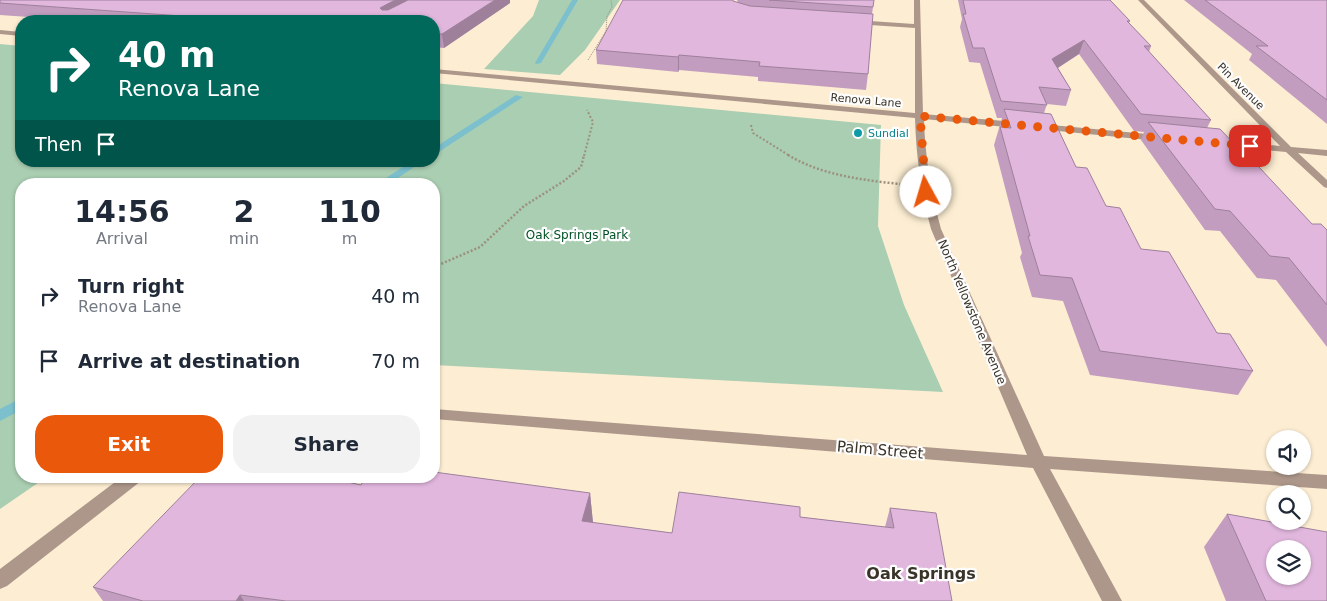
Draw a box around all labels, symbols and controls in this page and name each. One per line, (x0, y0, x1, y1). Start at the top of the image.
icon: right (35, 35, 100, 100)
text: 40 m (118, 35, 215, 75)
street label: Pin Avenue (1215, 60, 1267, 113)
text: Renova Lane (118, 76, 260, 101)
street label: Renova Lane (830, 91, 902, 110)
pin (1229, 125, 1271, 167)
marker: Sundial (852, 127, 864, 139)
place label: Sundial (868, 127, 909, 140)
icon: arrive (92, 130, 120, 158)
icon: arrive (1236, 132, 1264, 160)
text: Then (35, 133, 82, 155)
position arrow (899, 165, 951, 217)
text: 14:56 (74, 194, 170, 229)
text: 2 (233, 194, 254, 229)
text: 110 (318, 194, 381, 229)
park label: Oak Springs Park (526, 228, 628, 242)
text: Arrival (96, 229, 148, 248)
text: min (229, 229, 259, 248)
text: m (342, 229, 357, 248)
street label: North Yellowstone Avenue (935, 237, 1009, 387)
text: Turn right (78, 275, 184, 297)
icon: right (35, 282, 63, 310)
text: 40 m (371, 285, 420, 307)
text: Renova Lane (78, 297, 181, 316)
icon: arrive (35, 347, 63, 375)
text: Arrive at destination (78, 350, 300, 372)
text: 70 m (371, 350, 420, 372)
button: Exit (35, 415, 223, 473)
button: Share (233, 415, 420, 473)
map controls (1266, 430, 1311, 585)
button: sound (1266, 430, 1311, 475)
street label: Palm Street (836, 437, 924, 463)
button: search (1266, 485, 1311, 530)
button: layers (1266, 540, 1311, 585)
district label: Oak Springs (866, 564, 976, 583)

